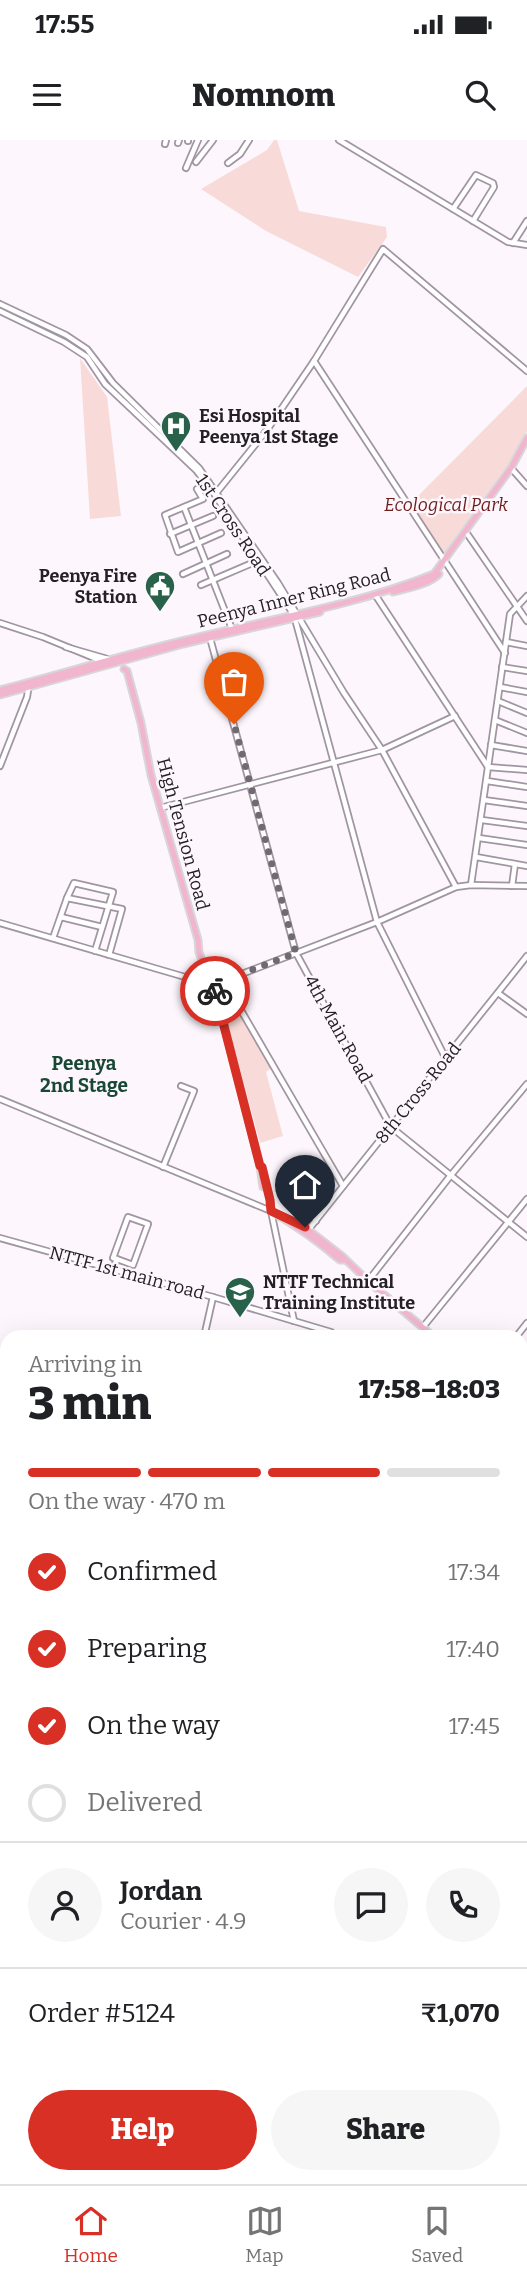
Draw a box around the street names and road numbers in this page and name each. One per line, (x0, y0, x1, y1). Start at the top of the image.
street label: 1st Cross Road (191, 470, 275, 580)
street label: Peenya Inner Ring Road (195, 563, 393, 633)
street label: High Tension Road (152, 755, 214, 913)
street label: 4th Main Road (299, 971, 377, 1087)
street label: 8th Cross Road (370, 1038, 466, 1148)
street label: NTTF 1st main road (47, 1242, 207, 1304)

